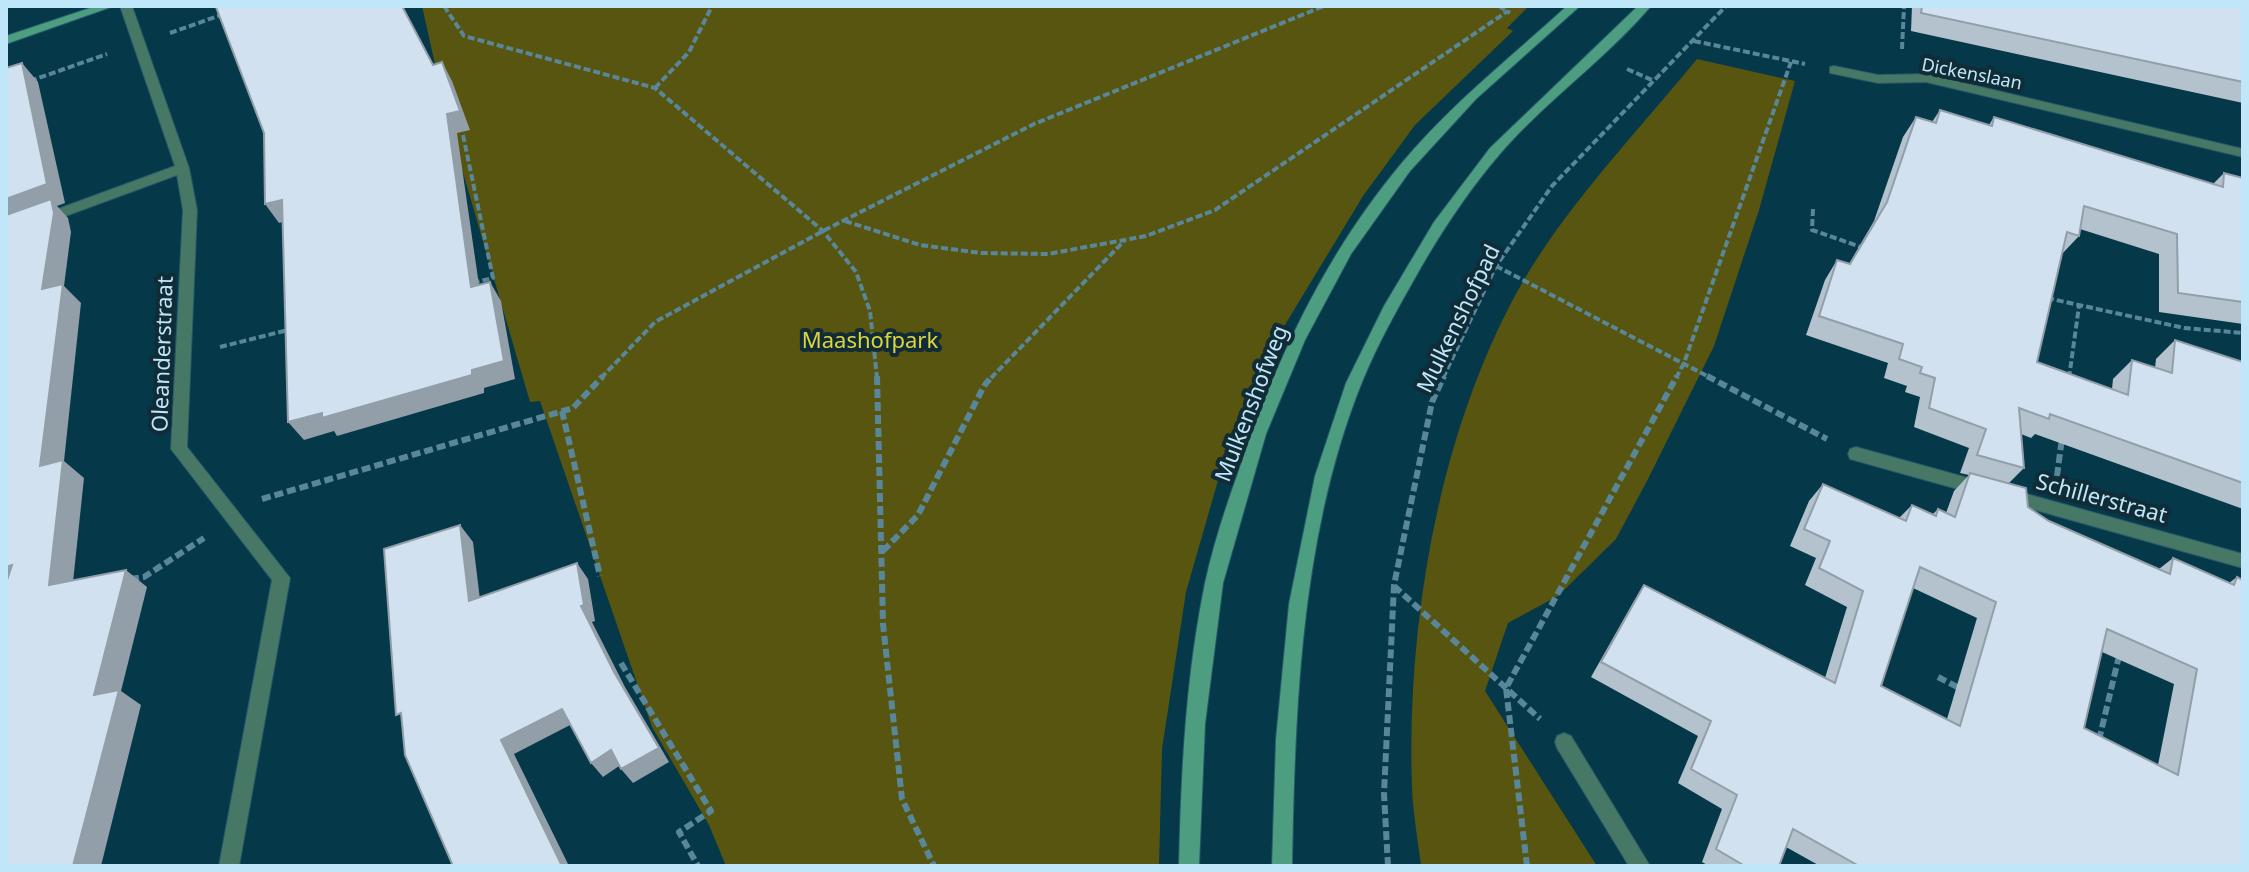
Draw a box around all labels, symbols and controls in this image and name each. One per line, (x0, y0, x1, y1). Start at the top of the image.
street label: Dickenslaan (1920, 51, 2024, 95)
street label: Mulkenshofpad (1408, 239, 1506, 397)
street label: Oleanderstraat (143, 275, 179, 432)
street label: Mulkenshofweg (1206, 320, 1294, 486)
park label: Maashofpark (802, 324, 938, 354)
street label: Schillerstraat (2033, 465, 2171, 529)

